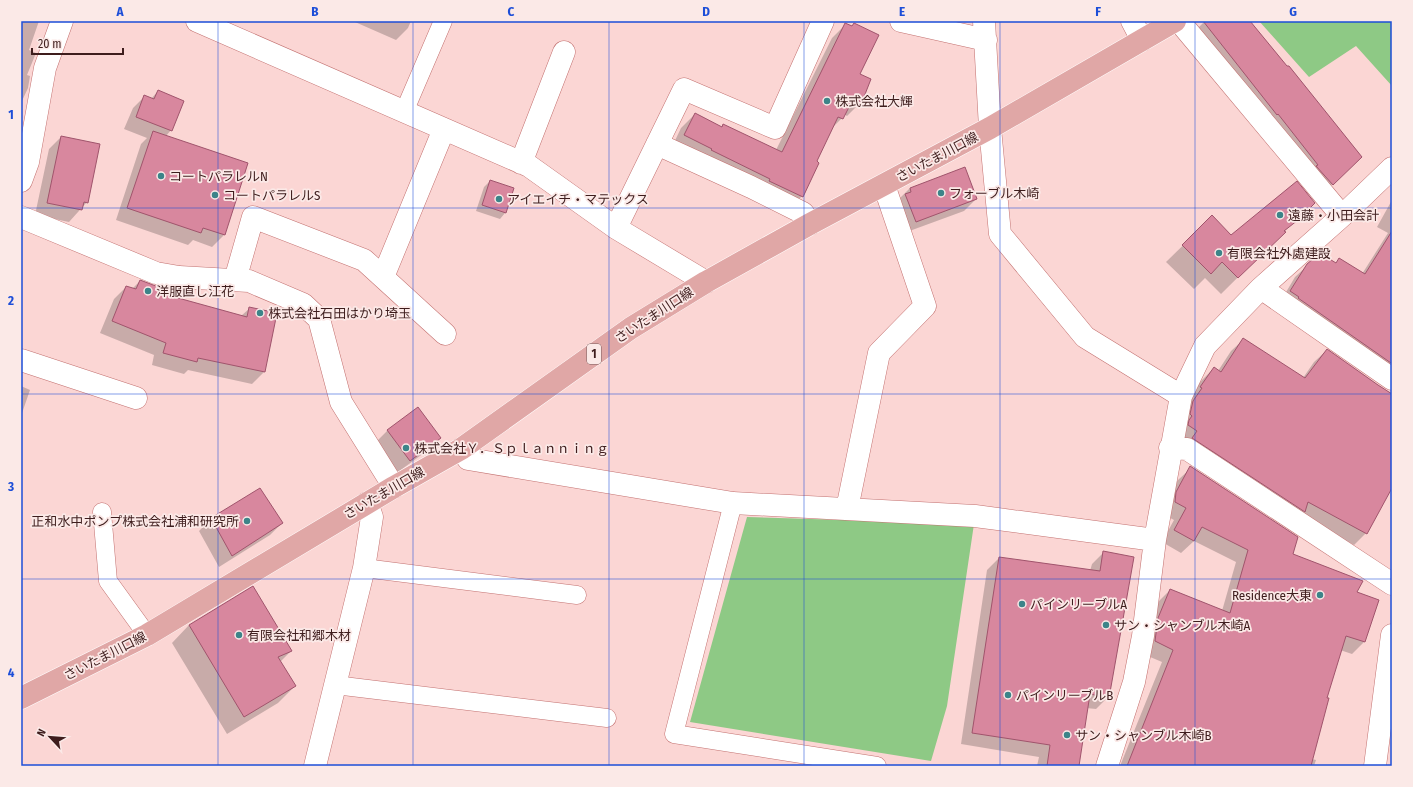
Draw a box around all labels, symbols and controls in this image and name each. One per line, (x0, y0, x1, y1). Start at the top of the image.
text: A (115, 4, 124, 19)
text: B (311, 4, 319, 19)
text: C (508, 4, 515, 19)
text: D (702, 4, 710, 19)
text: E (899, 4, 905, 19)
text: F (1095, 4, 1101, 19)
text: G (1289, 4, 1297, 19)
scale bar (32, 30, 123, 56)
text: 20 m (38, 37, 62, 51)
place label: 株式会社大輝 (835, 94, 913, 109)
marker: 株式会社大輝 (822, 96, 832, 106)
text: 1 (8, 107, 14, 122)
street label: さいたま川口線 (893, 129, 981, 185)
place label: コートパラレルN (169, 169, 268, 184)
marker: コートパラレルN (156, 171, 166, 181)
place label: フォーブル木崎 (949, 186, 1039, 201)
place label: コートパラレルS (223, 188, 320, 203)
marker: フォーブル木崎 (936, 188, 946, 198)
marker: コートパラレルS (210, 190, 220, 200)
place label: アイエイチ・マテックス (507, 192, 649, 207)
marker: アイエイチ・マテックス (494, 194, 504, 204)
place label: 遠藤・小田会計 (1288, 208, 1379, 223)
marker: 遠藤・小田会計 (1275, 210, 1285, 220)
place label: 有限会社外處建設 (1227, 246, 1331, 261)
marker: 有限会社外處建設 (1214, 248, 1224, 258)
place label: 洋服直し江花 (156, 284, 234, 299)
street label: さいたま川口線 (612, 284, 696, 346)
marker: 洋服直し江花 (143, 286, 153, 296)
text: 2 (7, 293, 14, 308)
place label: 株式会社石田はかり埼玉 (268, 306, 411, 321)
marker: 株式会社石田はかり埼玉 (255, 308, 265, 318)
road number: 1 (587, 344, 601, 364)
place label: 株式会社Ｙ．Ｓｐｌａｎｎｉｎｇ (414, 441, 609, 457)
marker: 株式会社Ｙ．Ｓｐｌａｎｎｉｎｇ (401, 443, 411, 453)
street label: さいたま川口線 (341, 464, 427, 522)
text: 3 (7, 479, 14, 494)
place label: 正和水中ポンプ株式会社浦和研究所 (31, 514, 239, 529)
marker: 正和水中ポンプ株式会社浦和研究所 (242, 516, 252, 526)
place label: Residence大東 (1232, 588, 1312, 603)
marker: Residence大東 (1315, 590, 1325, 600)
place label: パインリーブルA (1030, 597, 1127, 612)
marker: パインリーブルA (1017, 599, 1027, 609)
place label: サン・シャンブル木崎A (1114, 618, 1251, 633)
marker: サン・シャンブル木崎A (1101, 620, 1111, 630)
place label: 有限会社和郷木材 (247, 628, 351, 643)
street label: さいたま川口線 (61, 629, 149, 683)
marker: 有限会社和郷木材 (234, 630, 244, 640)
text: 4 (8, 665, 15, 680)
place label: パインリーブルB (1016, 688, 1113, 703)
marker: パインリーブルB (1003, 690, 1013, 700)
north arrow (30, 717, 70, 757)
text: N (34, 727, 49, 739)
place label: サン・シャンブル木崎B (1075, 728, 1212, 743)
marker: サン・シャンブル木崎B (1062, 730, 1072, 740)

